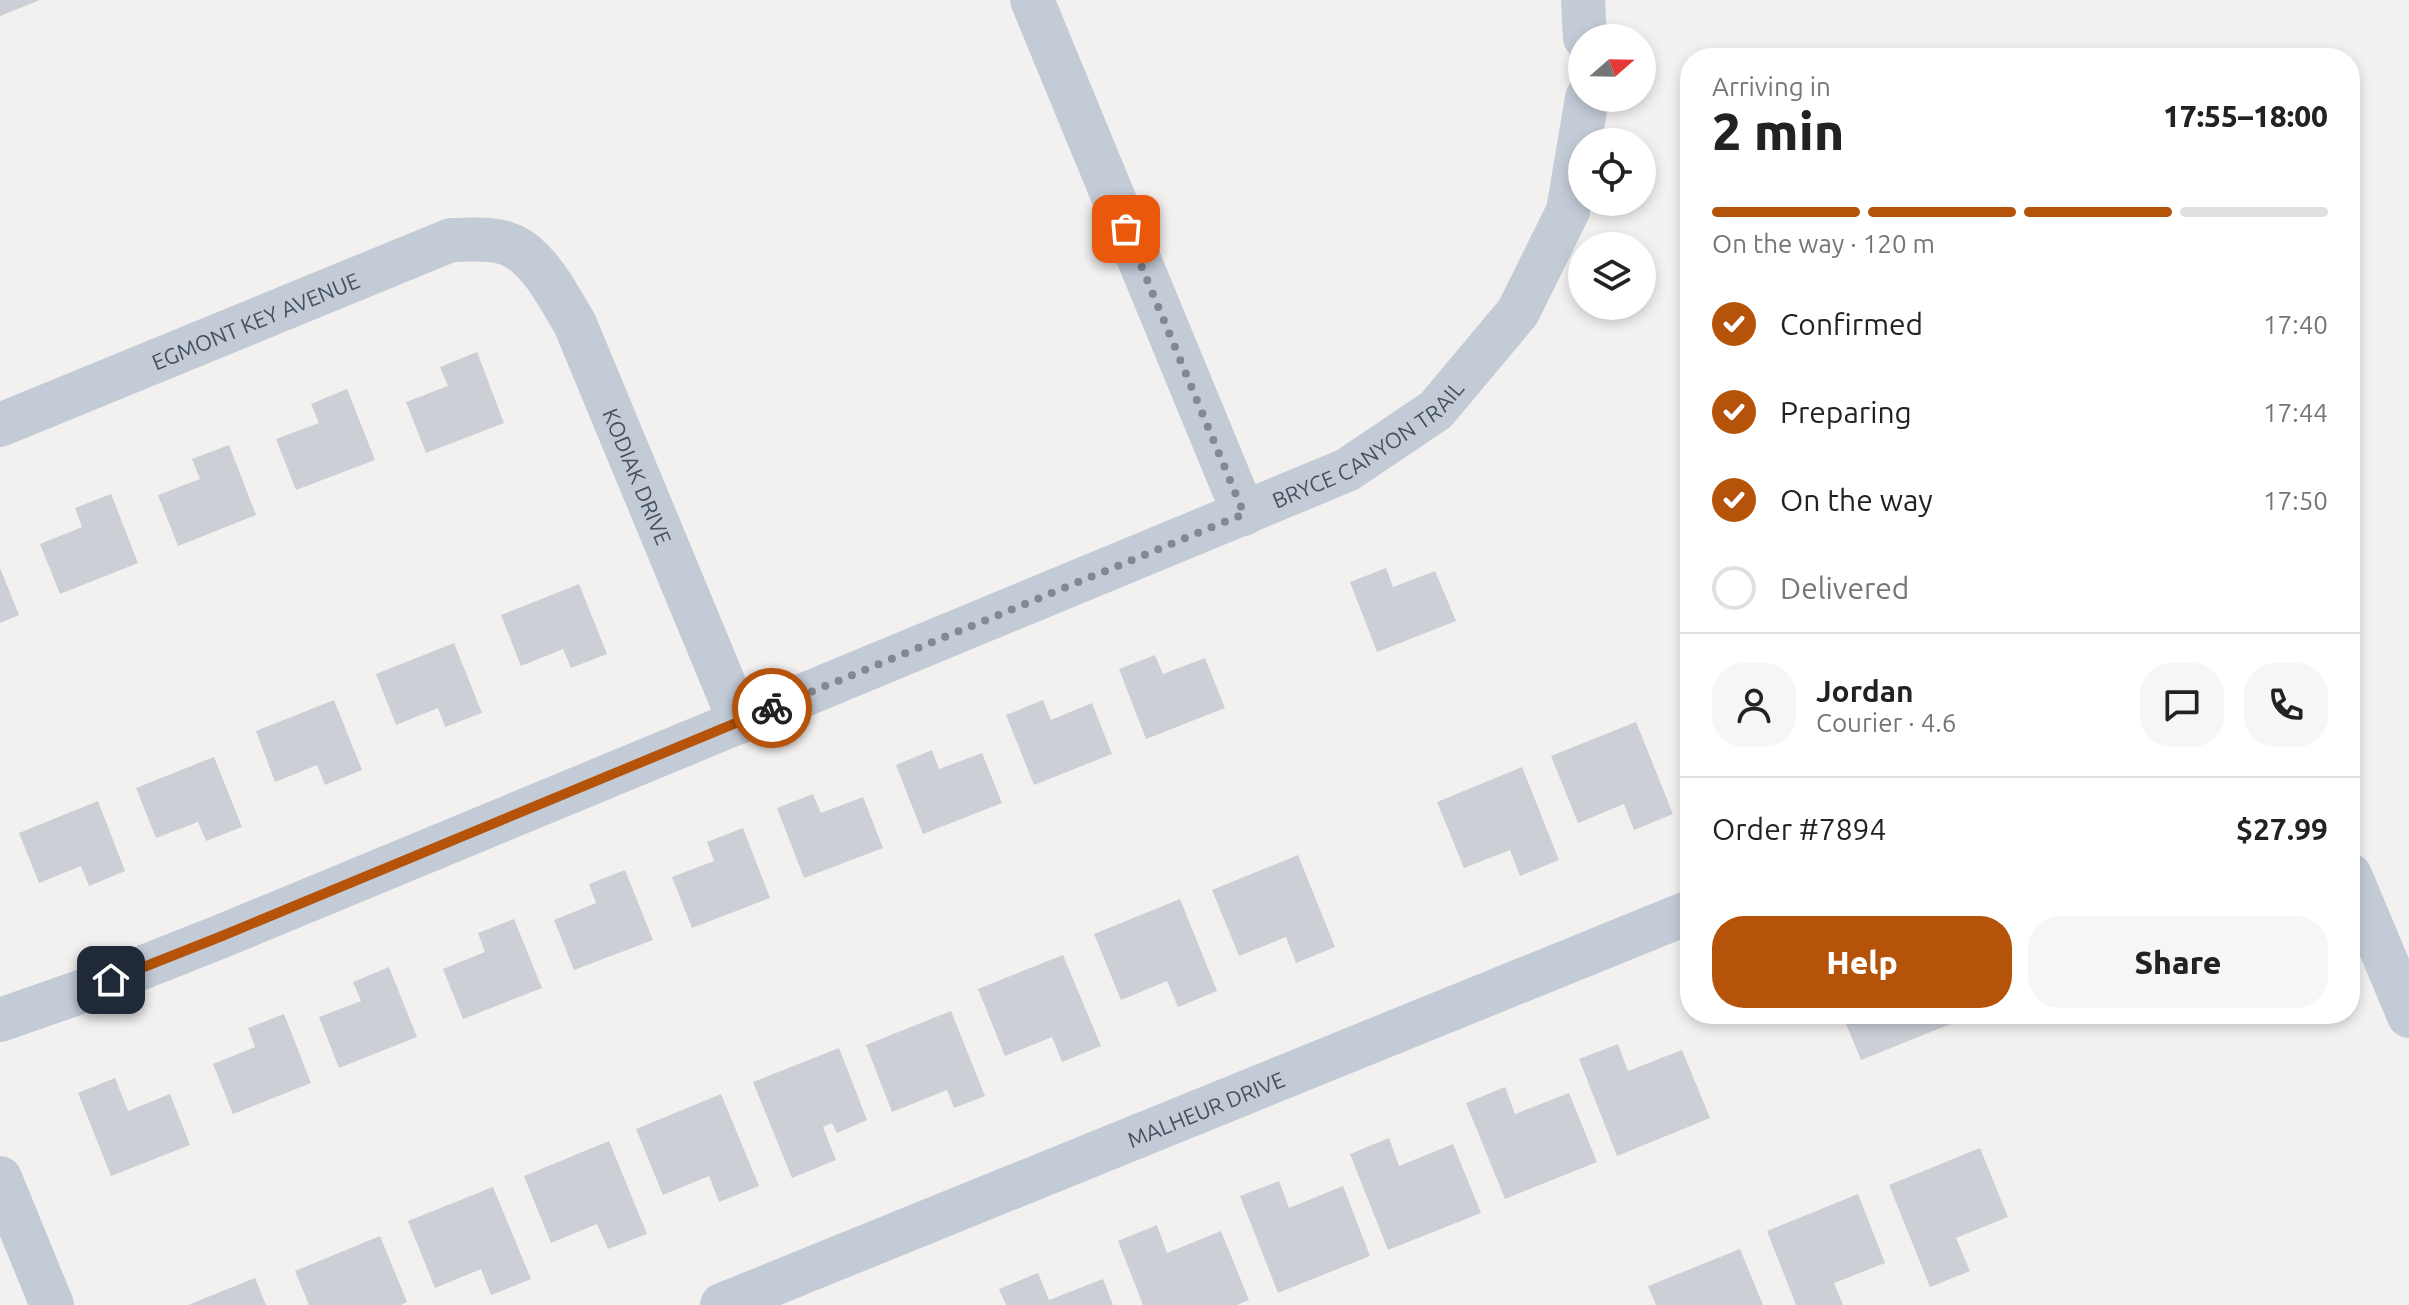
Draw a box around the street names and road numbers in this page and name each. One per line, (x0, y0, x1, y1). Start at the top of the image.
street label: EGMONT KEY AVENUE (148, 267, 363, 374)
street label: BRYCE CANYON TRAIL (1268, 375, 1468, 512)
street label: KODIAK DRIVE (599, 404, 677, 548)
street label: MALHEUR DRIVE (1124, 1066, 1288, 1152)

